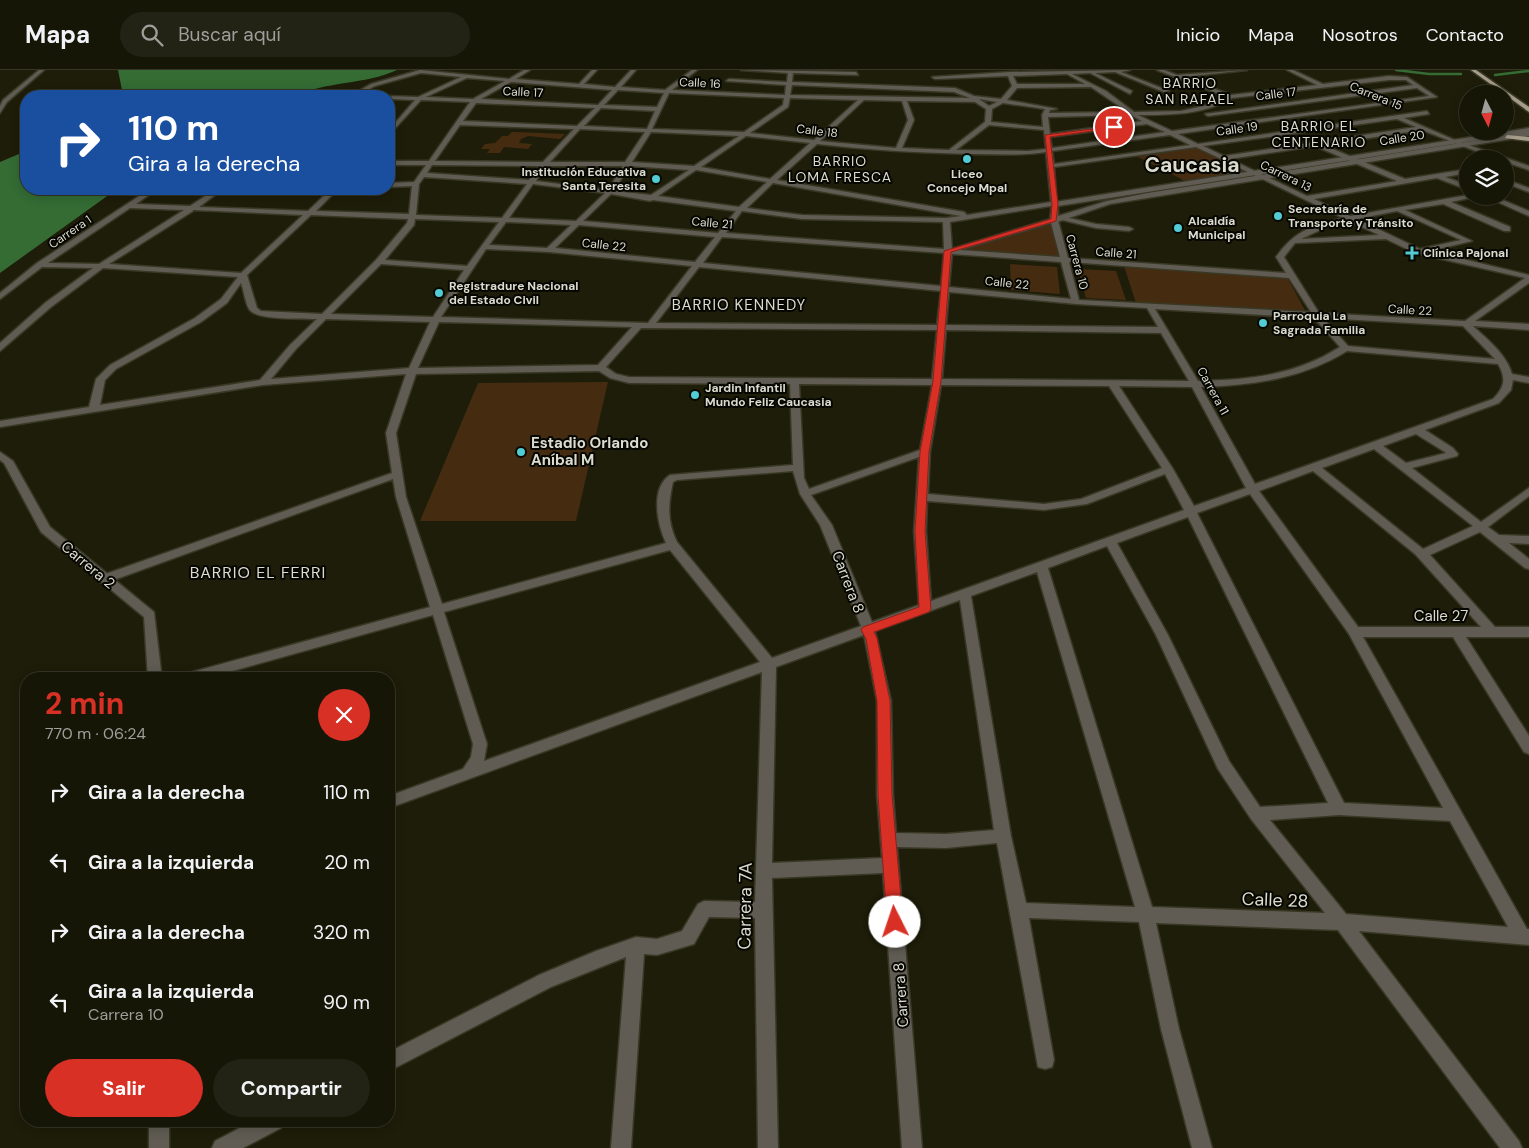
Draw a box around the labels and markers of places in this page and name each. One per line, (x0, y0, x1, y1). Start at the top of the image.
pin (1093, 106, 1135, 148)
marker: Liceo Concejo Mpal (961, 153, 973, 165)
place label: Institución Educativa Santa Teresita (522, 164, 646, 194)
place label: Liceo Concejo Mpal (927, 166, 1007, 196)
marker: Institución Educativa Santa Teresita (650, 173, 662, 185)
place label: Secretaría de Transporte y Tránsito (1288, 201, 1414, 231)
marker: Secretaría de Transporte y Tránsito (1272, 210, 1284, 222)
place label: Alcaldía Municipal (1188, 213, 1245, 243)
marker: Alcaldía Municipal (1172, 222, 1184, 234)
place label: Clínica Pajonal (1423, 245, 1508, 261)
marker: Clínica Pajonal (1405, 246, 1419, 260)
place label: Registradure Nacional del Estado Civil (449, 278, 578, 308)
marker: Registradure Nacional del Estado Civil (433, 287, 445, 299)
place label: Parroquia La Sagrada Familia (1273, 308, 1365, 338)
marker: Parroquia La Sagrada Familia (1257, 317, 1269, 329)
place label: Jardin Infantil Mundo Feliz Caucasia (705, 380, 832, 410)
marker: Jardin Infantil Mundo Feliz Caucasia (689, 389, 701, 401)
place label: Estadio Orlando Aníbal M (531, 433, 648, 470)
marker: Estadio Orlando Aníbal M (515, 446, 527, 458)

